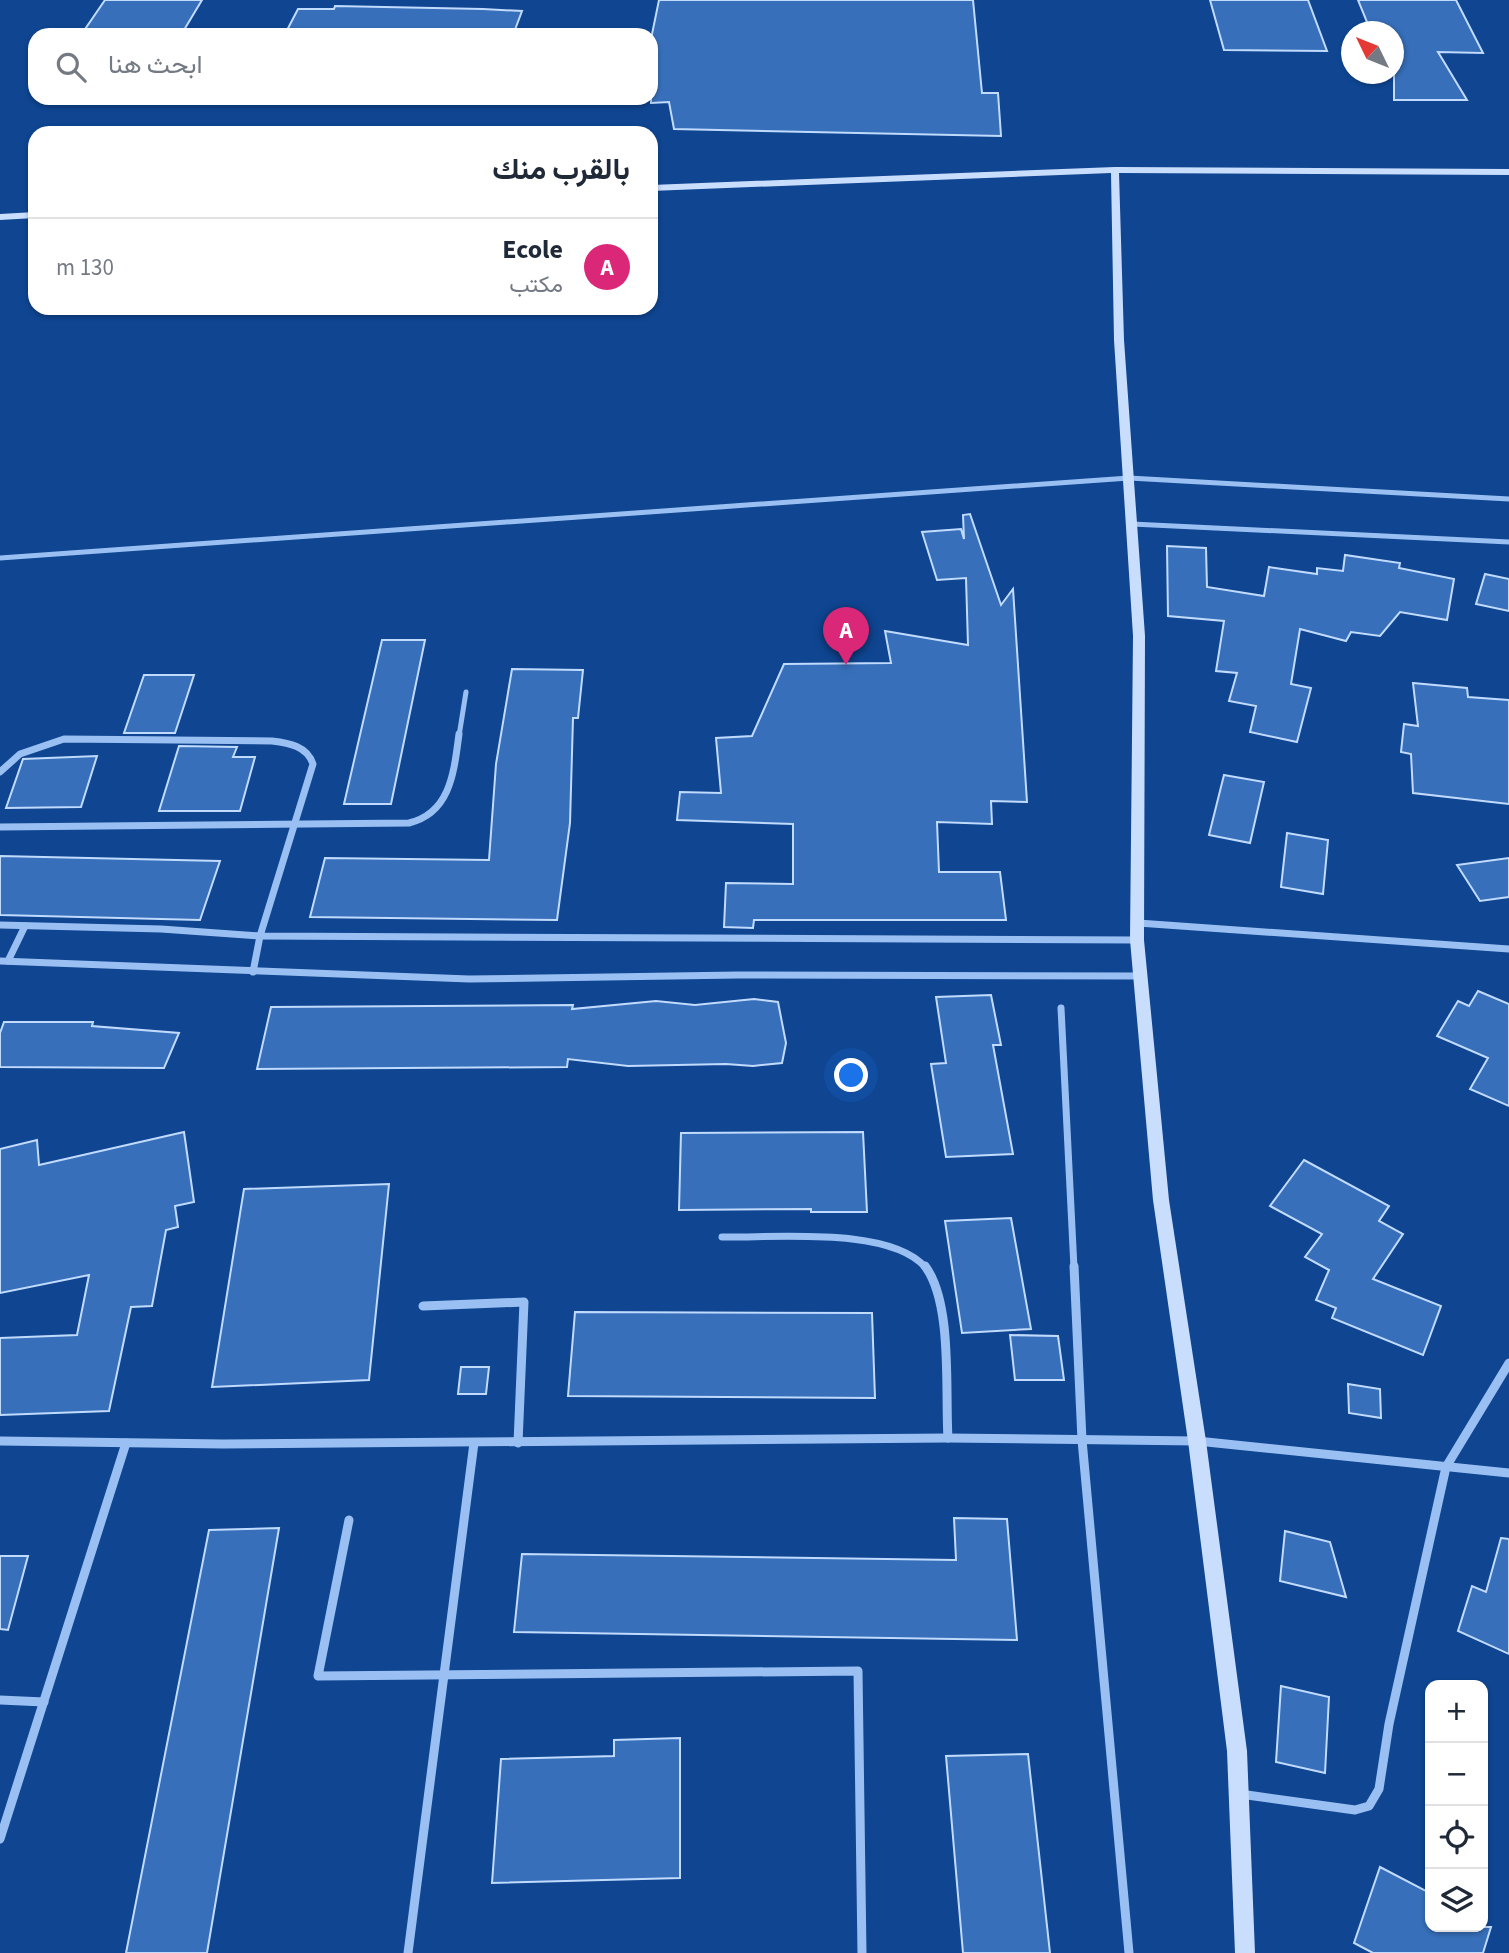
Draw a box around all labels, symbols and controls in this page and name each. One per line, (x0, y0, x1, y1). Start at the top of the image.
north arrow (1341, 21, 1404, 84)
search box (28, 28, 658, 105)
text: ابحث هنا (108, 46, 202, 83)
icon: search (52, 48, 90, 86)
text: بالقرب منك (492, 148, 630, 191)
text: Ecole (502, 231, 563, 268)
text: 130 m (56, 251, 114, 284)
text: A (600, 251, 614, 284)
text: مكتب (509, 268, 563, 301)
pin: A (823, 607, 869, 665)
your location (834, 1058, 868, 1092)
map controls (1425, 1680, 1488, 1932)
button: + (1425, 1680, 1488, 1743)
button: − (1425, 1743, 1488, 1806)
button: locate (1425, 1806, 1488, 1869)
button: layers (1425, 1869, 1488, 1932)

